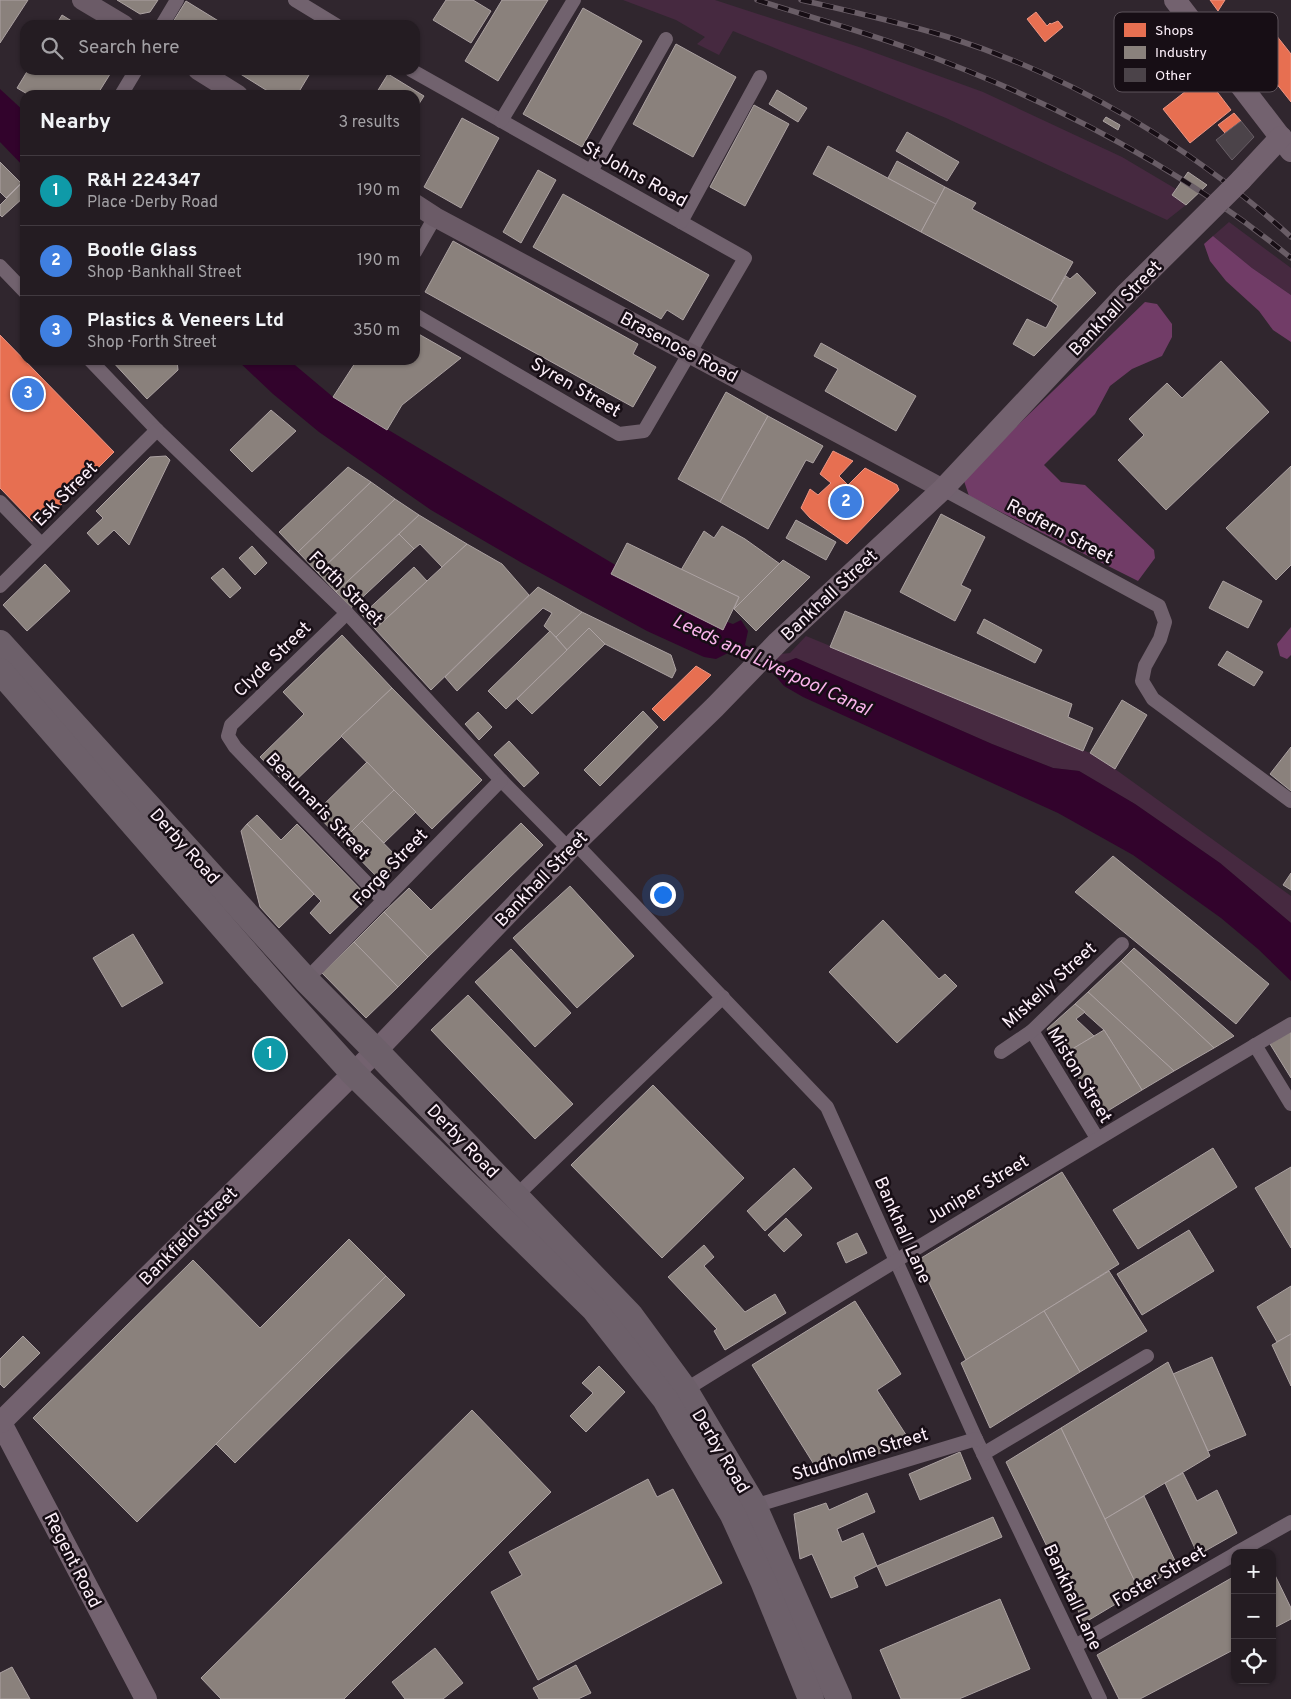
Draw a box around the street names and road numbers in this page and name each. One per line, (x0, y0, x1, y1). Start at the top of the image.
street label: St Johns Road (578, 137, 691, 214)
street label: Bankhall Street (1065, 256, 1168, 362)
street label: Brasenose Road (615, 308, 741, 389)
street label: Syren Street (526, 353, 625, 423)
street label: Esk Street (29, 458, 103, 532)
street label: Redfern Street (1002, 494, 1117, 570)
street label: Bankhall Street (777, 545, 883, 647)
street label: Forth Street (303, 547, 387, 631)
street label: Clyde Street (229, 617, 317, 703)
street label: Beaumaris Street (260, 749, 374, 865)
street label: Derby Road (144, 804, 224, 890)
street label: Forge Street (349, 825, 434, 912)
street label: Bankhall Street (491, 827, 594, 933)
street label: Miskelly Street (998, 938, 1102, 1034)
street label: Miston Street (1041, 1024, 1116, 1128)
street label: Derby Road (421, 1100, 503, 1184)
street label: Juniper Street (922, 1151, 1033, 1230)
street label: Bankhall Lane (868, 1174, 935, 1288)
street label: Bankfield Street (135, 1183, 243, 1291)
street label: Derby Road (686, 1405, 754, 1498)
street label: Studholme Street (790, 1424, 931, 1487)
street label: Regent Road (38, 1509, 106, 1612)
street label: Bankhall Lane (1037, 1541, 1106, 1654)
street label: Foster Street (1109, 1541, 1211, 1613)

